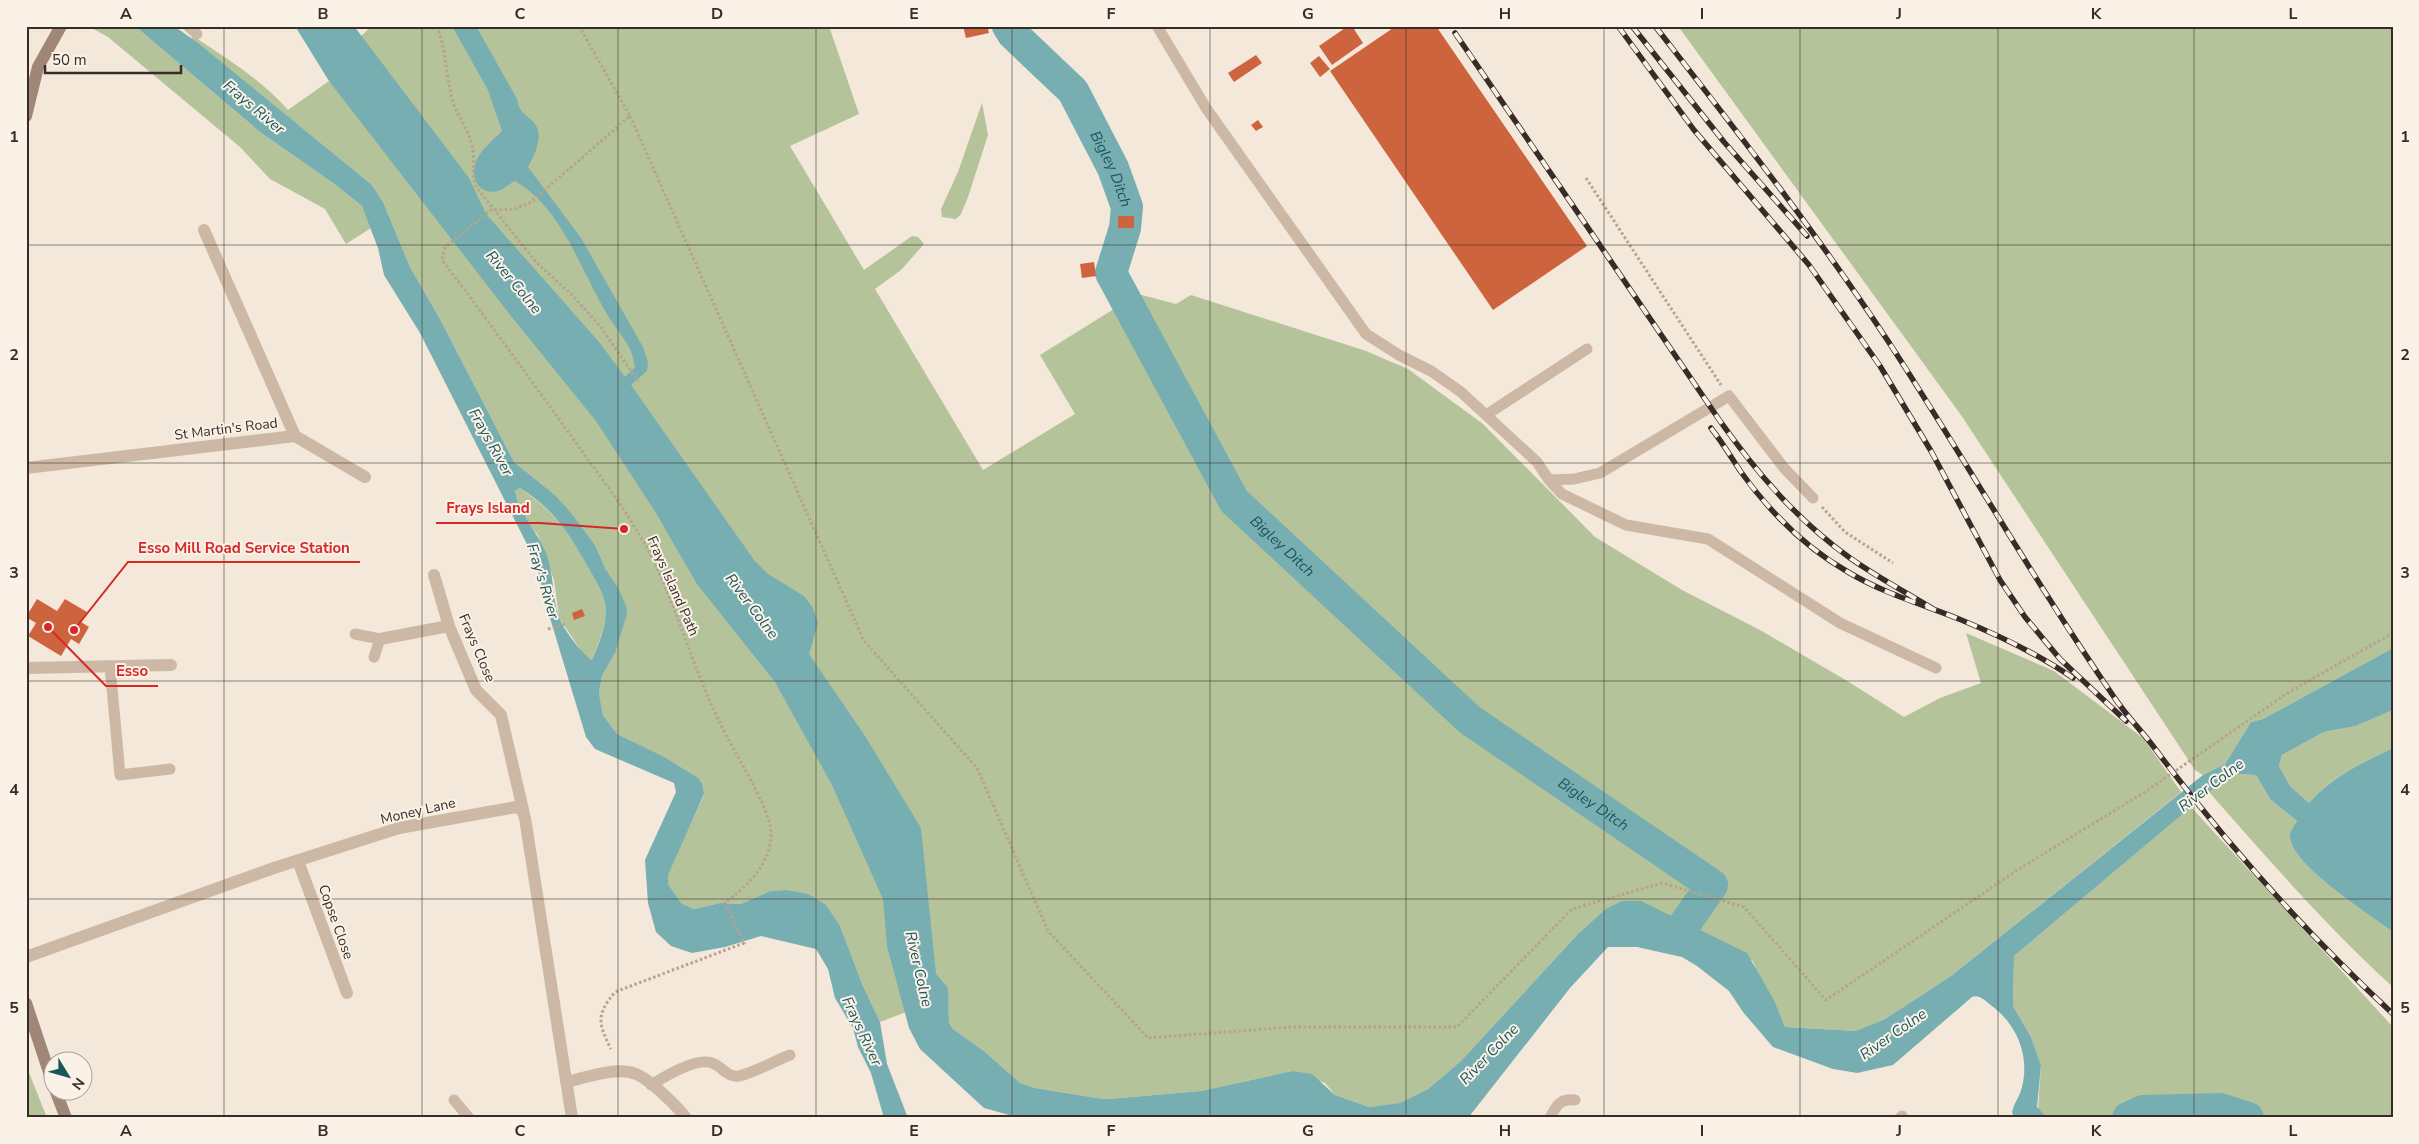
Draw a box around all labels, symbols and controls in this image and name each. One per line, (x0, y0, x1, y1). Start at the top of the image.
text: A (120, 3, 132, 25)
text: B (317, 3, 329, 25)
text: C (515, 3, 526, 25)
text: D (711, 3, 723, 25)
text: E (909, 3, 919, 25)
text: F (1107, 3, 1116, 25)
text: G (1302, 3, 1314, 25)
text: H (1499, 3, 1511, 25)
text: I (1700, 3, 1704, 25)
text: J (1895, 3, 1902, 25)
text: K (2091, 3, 2103, 25)
text: L (2289, 3, 2298, 25)
scale bar (45, 42, 181, 74)
text: 50 m (52, 50, 87, 70)
water label: Frays River (219, 75, 289, 139)
text: 1 (9, 126, 19, 148)
text: 1 (2400, 126, 2410, 148)
water label: Bigley Ditch (1085, 127, 1136, 210)
water label: River Colne (482, 246, 546, 318)
text: 2 (9, 344, 19, 366)
text: 2 (2400, 344, 2410, 366)
water label: Frays River (464, 405, 518, 480)
street label: St Martin's Road (173, 413, 279, 445)
callout: Frays Island (436, 493, 540, 523)
text: Frays Island (446, 498, 530, 518)
water label: Bigley Ditch (1246, 511, 1319, 581)
callout: Esso Mill Road Service Station (128, 532, 360, 562)
street label: Frays Island Path (642, 533, 704, 639)
text: Esso Mill Road Service Station (138, 538, 350, 558)
water label: Fray's River (522, 541, 564, 622)
text: 3 (9, 562, 19, 584)
text: 3 (2400, 562, 2410, 584)
water label: River Colne (721, 569, 783, 643)
street label: Frays Close (454, 611, 500, 685)
callout: Esso (106, 656, 158, 686)
text: Esso (116, 661, 148, 681)
water label: River Colne (2174, 754, 2248, 816)
water label: Bigley Ditch (1554, 773, 1633, 835)
text: 4 (9, 779, 19, 801)
text: 4 (2400, 779, 2410, 801)
street label: Money Lane (379, 793, 457, 829)
street label: Copse Close (314, 882, 358, 962)
water label: River Colne (901, 929, 937, 1009)
water label: Frays River (837, 993, 887, 1069)
text: 5 (9, 997, 19, 1019)
text: 5 (2400, 997, 2410, 1019)
water label: River Colne (1856, 1004, 1930, 1064)
water label: River Colne (1455, 1019, 1523, 1089)
north arrow (42, 1052, 92, 1102)
text: N (67, 1074, 89, 1093)
text: A (120, 1120, 132, 1142)
text: B (317, 1120, 329, 1142)
text: C (515, 1120, 526, 1142)
text: D (711, 1120, 723, 1142)
text: E (909, 1120, 919, 1142)
text: F (1107, 1120, 1116, 1142)
text: G (1302, 1120, 1314, 1142)
text: H (1499, 1120, 1511, 1142)
text: I (1700, 1120, 1704, 1142)
text: J (1895, 1120, 1902, 1142)
text: K (2091, 1120, 2103, 1142)
text: L (2289, 1120, 2298, 1142)

